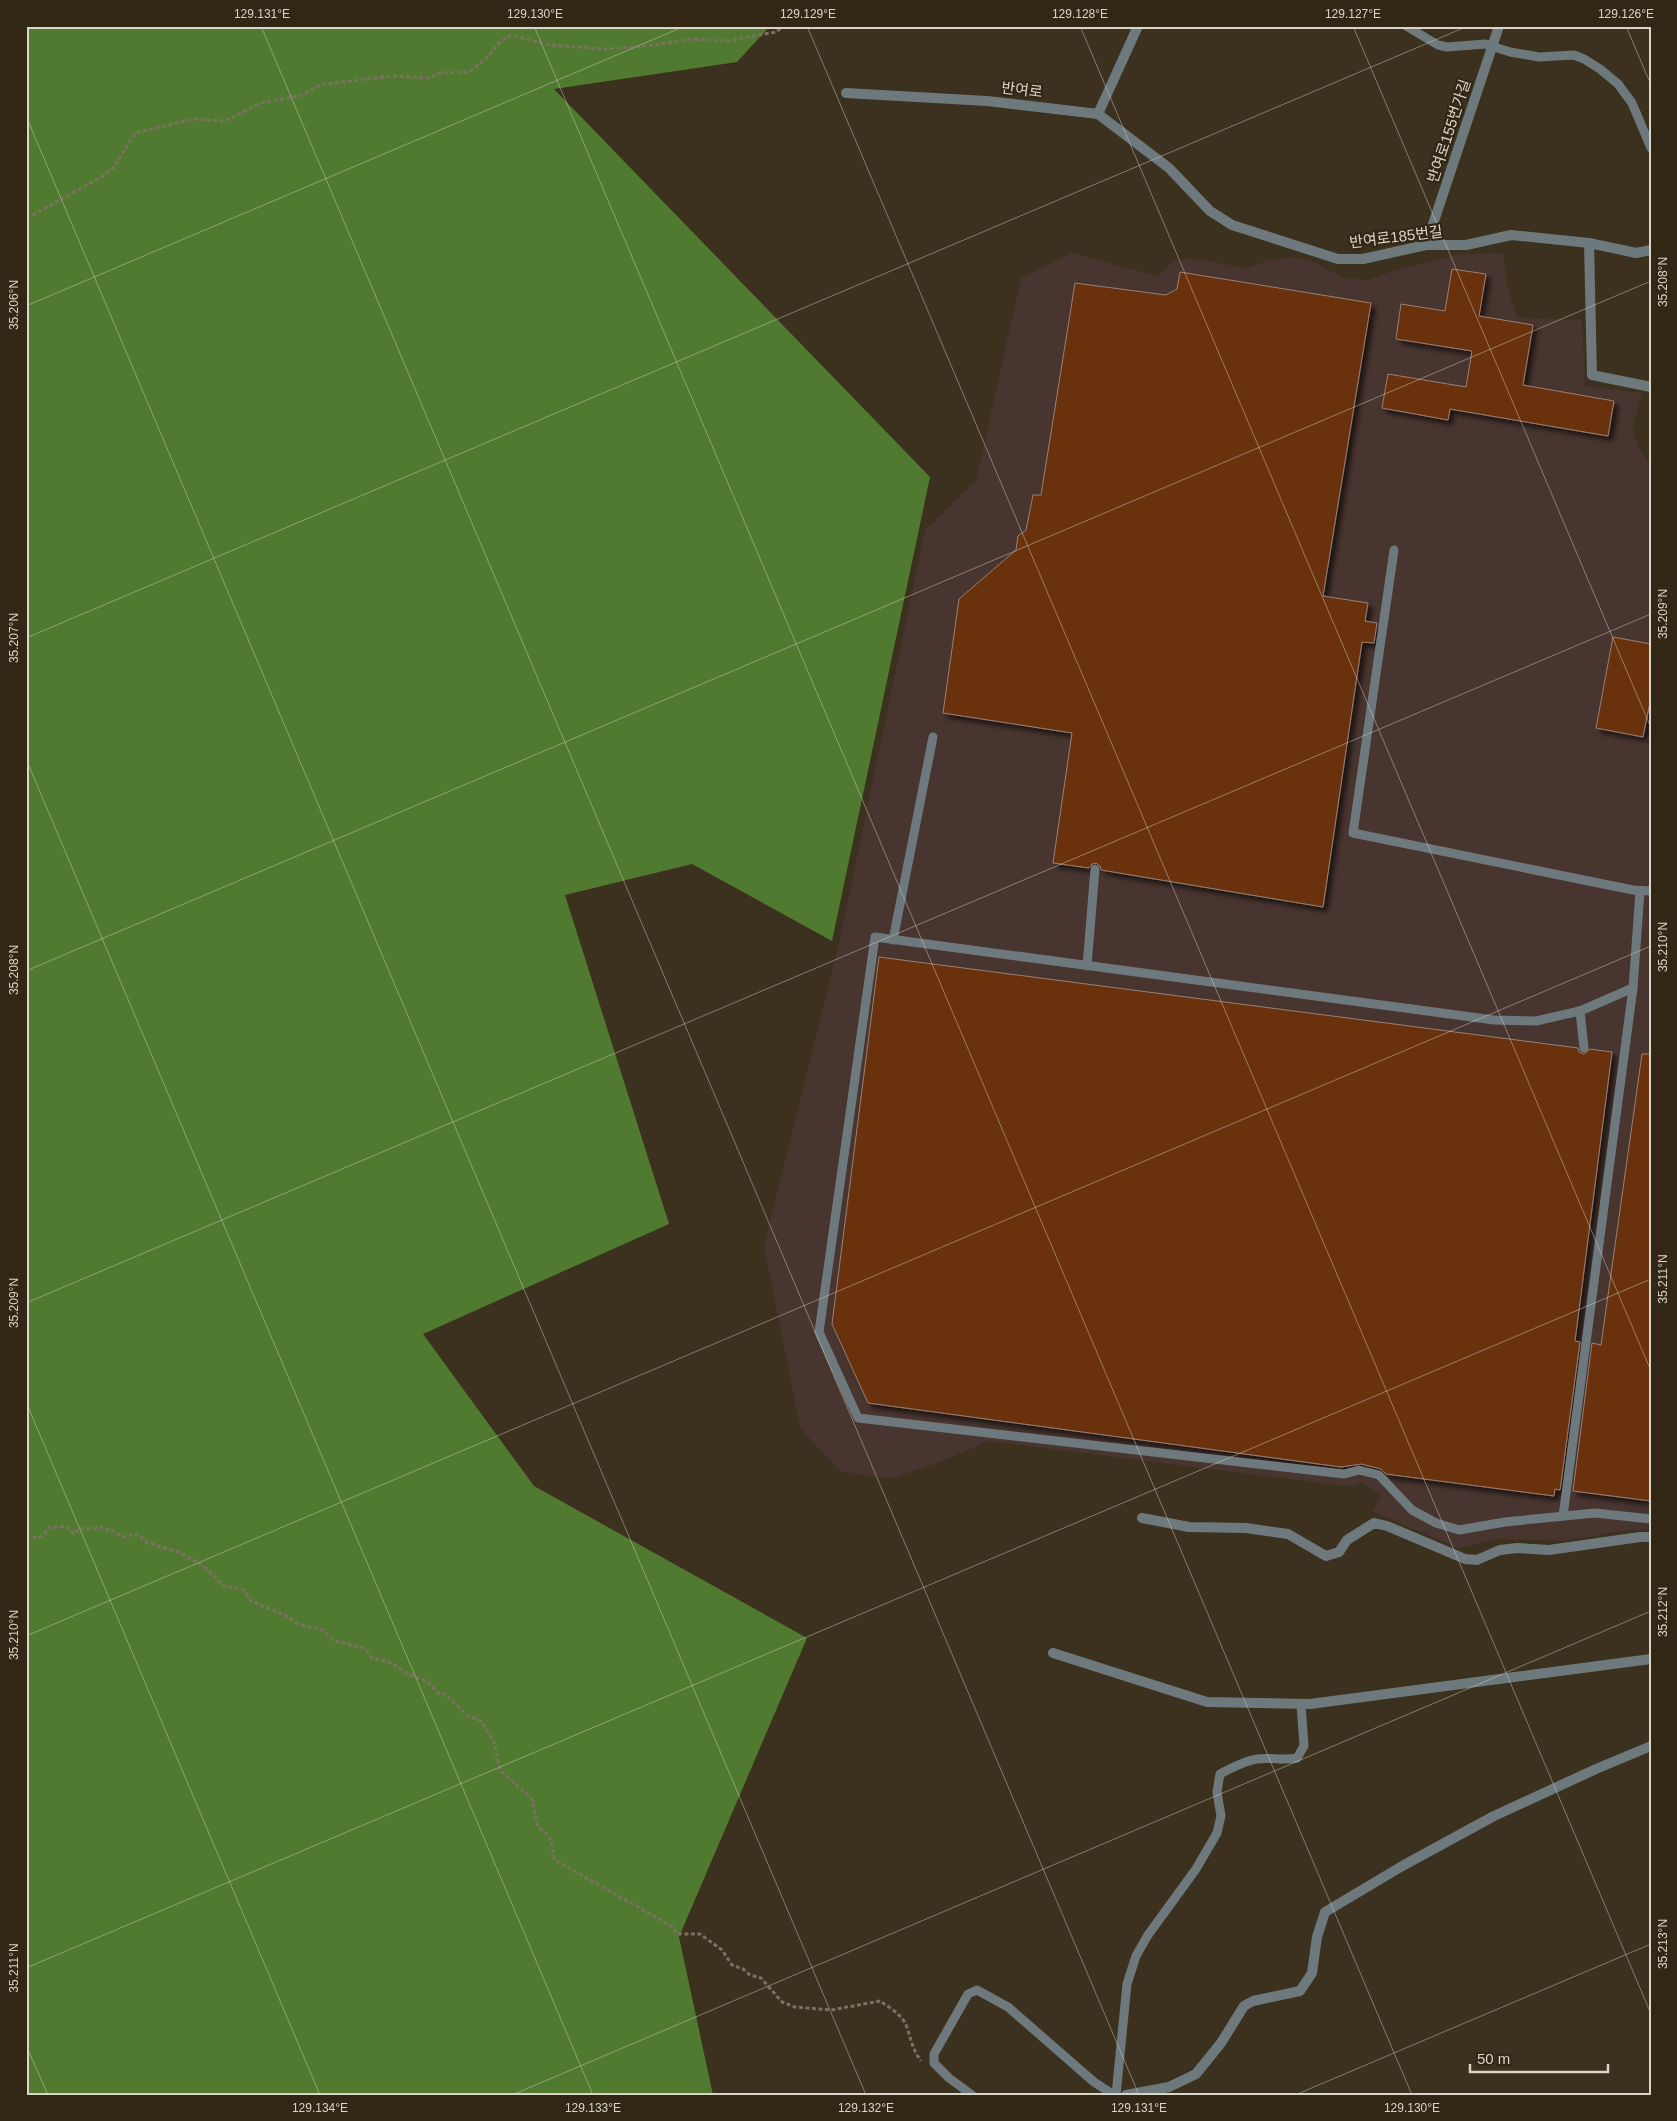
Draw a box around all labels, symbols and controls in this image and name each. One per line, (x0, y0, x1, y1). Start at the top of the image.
text: 129.131°E (234, 7, 290, 21)
text: 129.130°E (507, 7, 563, 21)
text: 129.129°E (780, 7, 836, 21)
text: 129.128°E (1052, 7, 1108, 21)
text: 129.127°E (1325, 7, 1381, 21)
text: 129.126°E (1598, 7, 1654, 21)
street label: 반여로155번가길 (1424, 77, 1473, 185)
street label: 반여로 (1000, 79, 1044, 100)
street label: 반여로185번길 (1348, 222, 1444, 251)
text: 35.208°N (1656, 257, 1670, 307)
text: 35.206°N (7, 280, 21, 330)
text: 35.209°N (1656, 589, 1670, 639)
text: 35.207°N (7, 613, 21, 663)
text: 35.210°N (1656, 922, 1670, 972)
text: 35.208°N (7, 945, 21, 995)
text: 35.211°N (1656, 1254, 1670, 1304)
text: 35.209°N (7, 1278, 21, 1328)
text: 35.212°N (1656, 1587, 1670, 1637)
text: 35.210°N (7, 1610, 21, 1660)
text: 35.213°N (1656, 1919, 1670, 1969)
text: 35.211°N (7, 1943, 21, 1993)
scale bar (1470, 2041, 1607, 2073)
text: 50 m (1477, 2050, 1510, 2067)
text: 129.134°E (292, 2101, 348, 2115)
text: 129.133°E (565, 2101, 621, 2115)
text: 129.132°E (838, 2101, 894, 2115)
text: 129.131°E (1111, 2101, 1167, 2115)
text: 129.130°E (1384, 2101, 1440, 2115)

